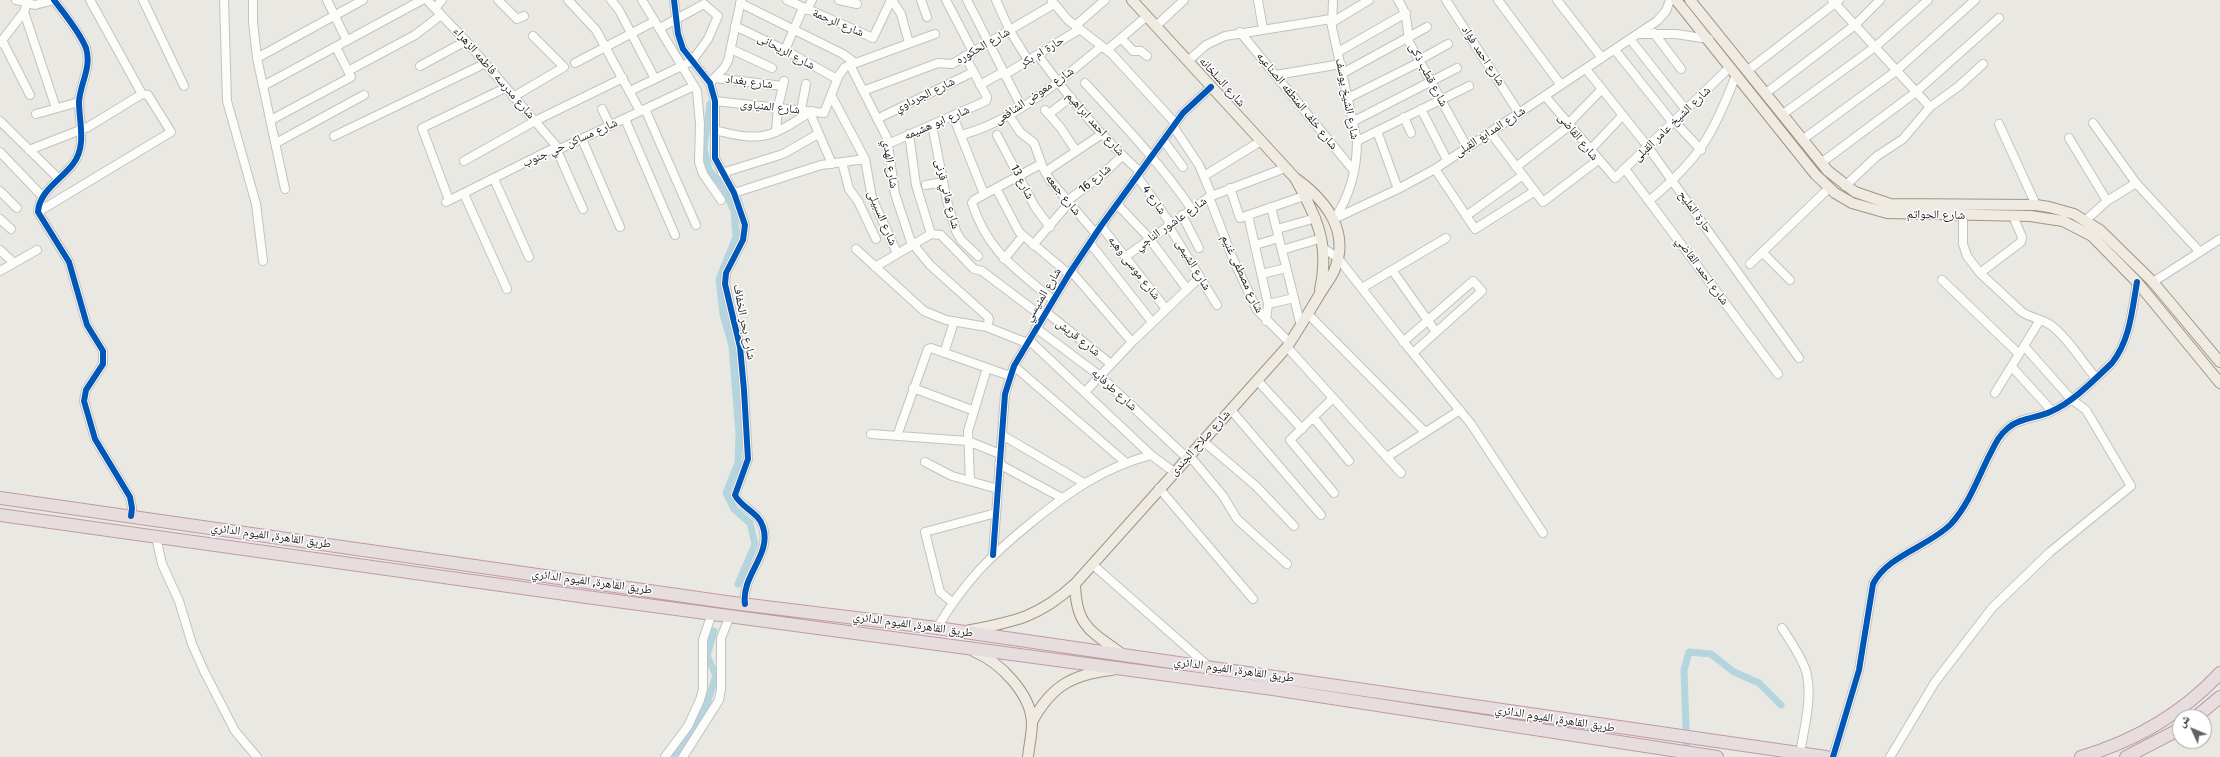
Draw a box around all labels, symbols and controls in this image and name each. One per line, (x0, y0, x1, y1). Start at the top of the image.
street label: شارع الرحمة (810, 6, 866, 40)
street label: شارع احمد فؤاد (1458, 23, 1508, 89)
street label: شارع مدرسه فاطمه الزهراء (450, 24, 538, 122)
street label: شارع الحكوره (953, 25, 1013, 67)
street label: شارع الريحانى (755, 31, 817, 73)
street label: حارة ام بكر (1017, 33, 1067, 71)
street label: شارع قطب ذكى (1405, 41, 1451, 109)
street label: شارع خلف المنطقه الصناعيه (1253, 49, 1341, 153)
street label: شارع السلخانه (1196, 54, 1248, 110)
street label: شارع الشيخ يوسف (1332, 57, 1362, 141)
street label: شارع معوض الشافعى (991, 64, 1077, 128)
street label: شارع بغداد (724, 72, 774, 92)
street label: شارع الجرداوي (893, 74, 957, 116)
street label: شارع الشيخ عامر القبلى (1630, 83, 1714, 165)
street label: شارع احمد ابراهيم (1063, 89, 1127, 159)
street label: شارع المنياوى (739, 97, 801, 117)
street label: شارع ابو هشيمه (902, 103, 972, 143)
street label: شارع المدابغ القبلى (1452, 104, 1528, 160)
street label: شارع القاضى (1555, 110, 1601, 164)
street label: شارع مساكن حي جنوب (520, 116, 620, 170)
street label: شارع الهدي (879, 139, 901, 189)
street label: شارع هاني قرنى (931, 158, 963, 230)
street label: شارع 13 (1007, 162, 1037, 202)
street label: شارع 16 (1076, 162, 1114, 196)
street label: شارع جمعه (1042, 171, 1084, 219)
street label: شارع 4 (1139, 183, 1169, 217)
street label: شارع السبيلى (864, 188, 900, 248)
street label: حارة المليح (1675, 188, 1715, 236)
street label: شارع عاشور الناجي (1132, 194, 1210, 254)
street label: شارع الحواتم (1907, 207, 1965, 223)
street label: شارع موسى وهبه (1105, 233, 1163, 303)
street label: شارع مصطفى غنيم (1218, 233, 1266, 315)
street label: شارع احمد القاضي (1672, 234, 1732, 308)
street label: شارع الشيمى (1172, 237, 1214, 293)
street label: شارع المنيسي (1021, 265, 1065, 325)
street label: شارع بحر الخفاف (730, 283, 758, 361)
street label: شارع قريش (1053, 316, 1103, 360)
street label: شارع طرفايه (1088, 366, 1140, 414)
street label: شارع صلاح الجندى (1167, 407, 1233, 479)
street label: طريق القاهرة, الفيوم الدائري (210, 520, 332, 552)
street label: طريق القاهرة, الفيوم الدائري (531, 566, 653, 598)
street label: طريق القاهرة, الفيوم الدائري (852, 609, 974, 641)
street label: طريق القاهرة, الفيوم الدائري (1173, 654, 1295, 686)
street label: طريق القاهرة, الفيوم الدائري (1494, 702, 1616, 736)
north arrow (2172, 709, 2212, 749)
text: ش (2175, 712, 2192, 730)

